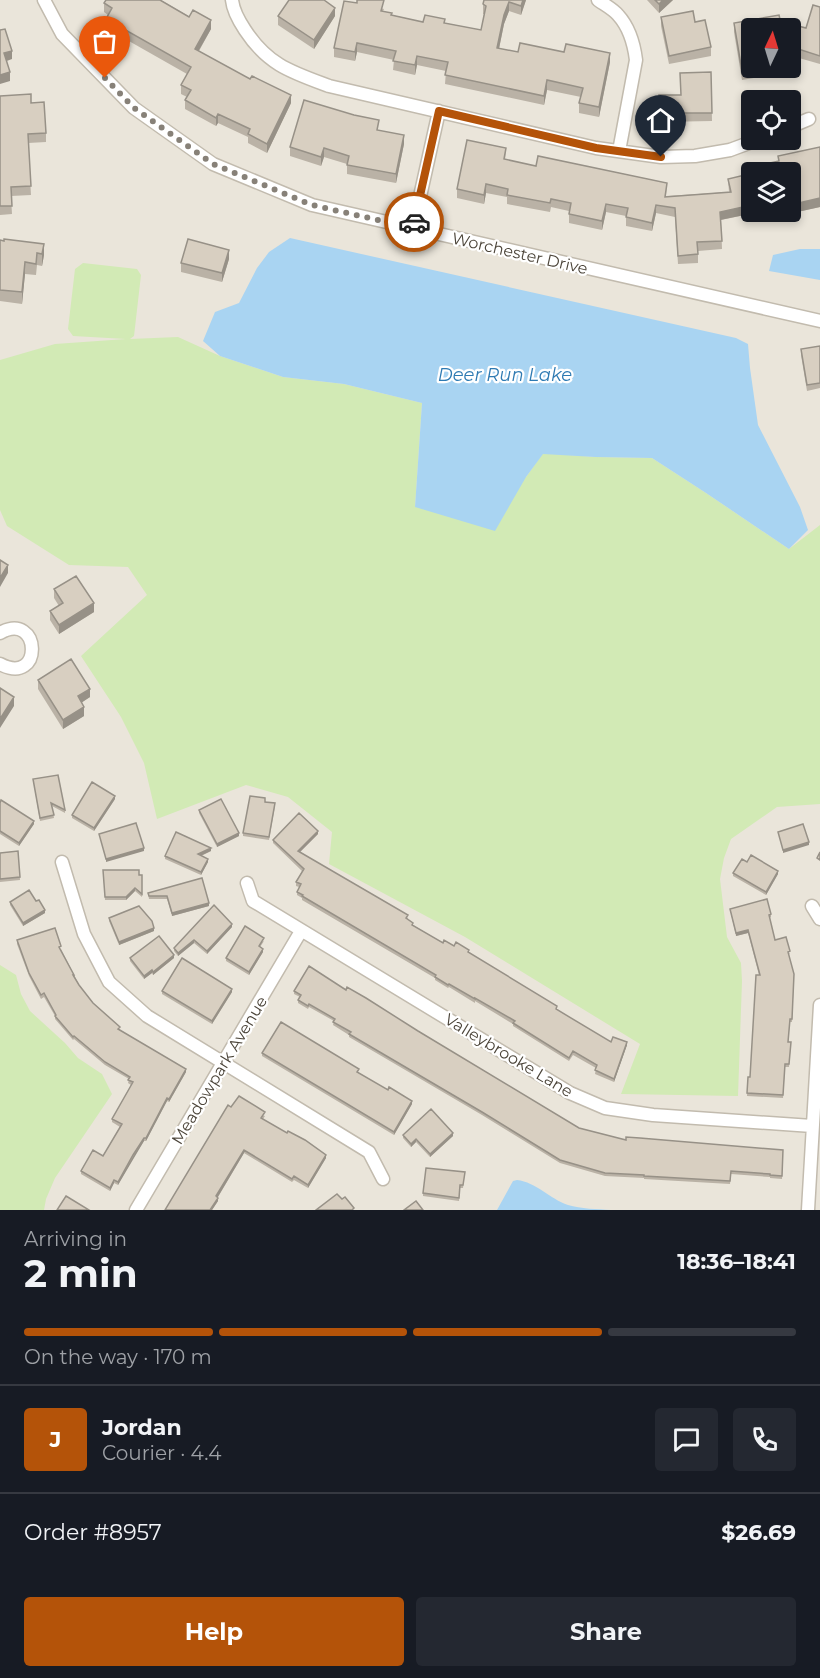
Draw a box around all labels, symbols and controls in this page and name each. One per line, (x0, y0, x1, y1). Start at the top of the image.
pin (79, 16, 130, 78)
north arrow (741, 18, 801, 78)
map controls (741, 18, 801, 222)
icon: bag (88, 25, 121, 58)
button: locate (741, 90, 801, 150)
pin (635, 95, 686, 157)
icon: home (644, 104, 677, 137)
button: layers (741, 162, 801, 222)
courier (384, 192, 444, 252)
icon: car (398, 206, 431, 239)
street label: Worchester Drive (450, 229, 590, 278)
water label: Deer Run Lake (438, 364, 572, 386)
street label: Meadowpark Avenue (168, 993, 271, 1148)
street label: Valleybrooke Lane (441, 1010, 576, 1101)
text: Arriving in (24, 1227, 127, 1251)
text: 18:36–18:41 (677, 1248, 796, 1275)
text: 2 min (24, 1249, 138, 1297)
text: On the way · 170 m (24, 1345, 212, 1369)
button: chat (655, 1408, 718, 1471)
button: phone (733, 1408, 796, 1471)
text: Jordan (102, 1414, 182, 1441)
text: J (50, 1426, 61, 1453)
text: Courier · 4.4 (102, 1441, 221, 1465)
text: Order #8957 (24, 1519, 162, 1546)
text: $26.69 (721, 1519, 796, 1546)
button: Help (24, 1597, 404, 1666)
button: Share (416, 1597, 796, 1666)

